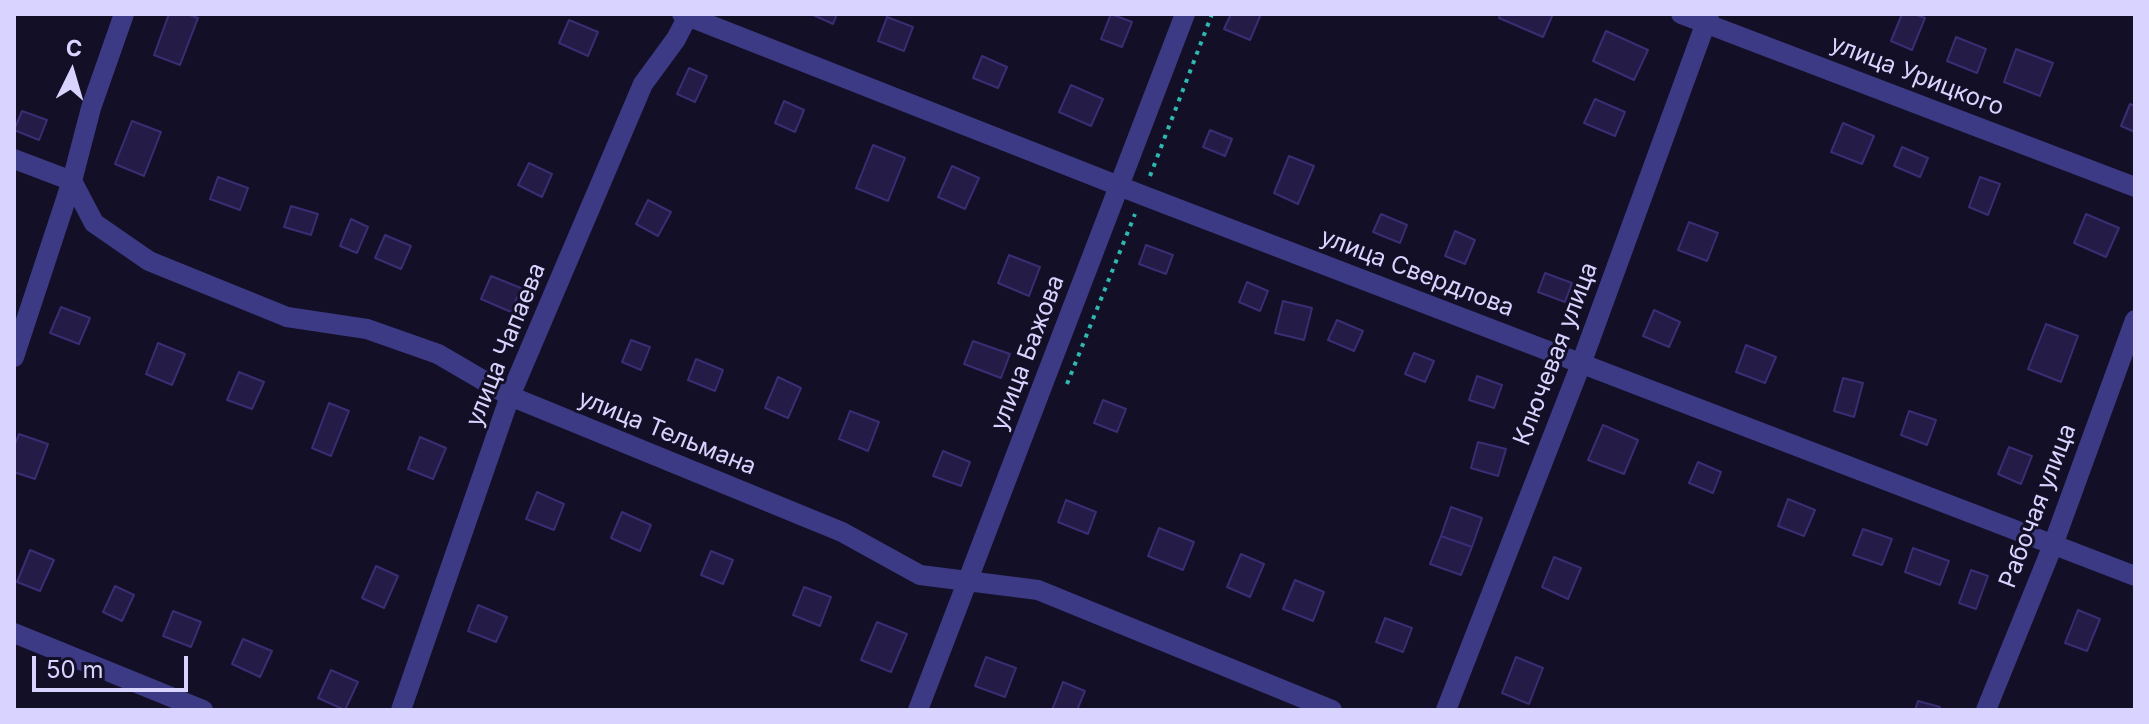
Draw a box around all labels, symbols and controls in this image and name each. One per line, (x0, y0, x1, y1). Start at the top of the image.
street label: улица Урицкого (1826, 30, 2008, 122)
north arrow (32, 32, 112, 112)
text: С (65, 34, 83, 62)
street label: улица Свердлова (1316, 223, 1518, 323)
street label: Ключевая улица (1508, 258, 1604, 450)
street label: улица Чапаева (460, 259, 552, 431)
street label: улица Бажова (985, 271, 1071, 435)
street label: улица Тельмана (574, 384, 760, 482)
street label: Рабочая улица (1994, 420, 2082, 592)
scale bar (36, 640, 192, 690)
text: 50 m (46, 655, 104, 684)

